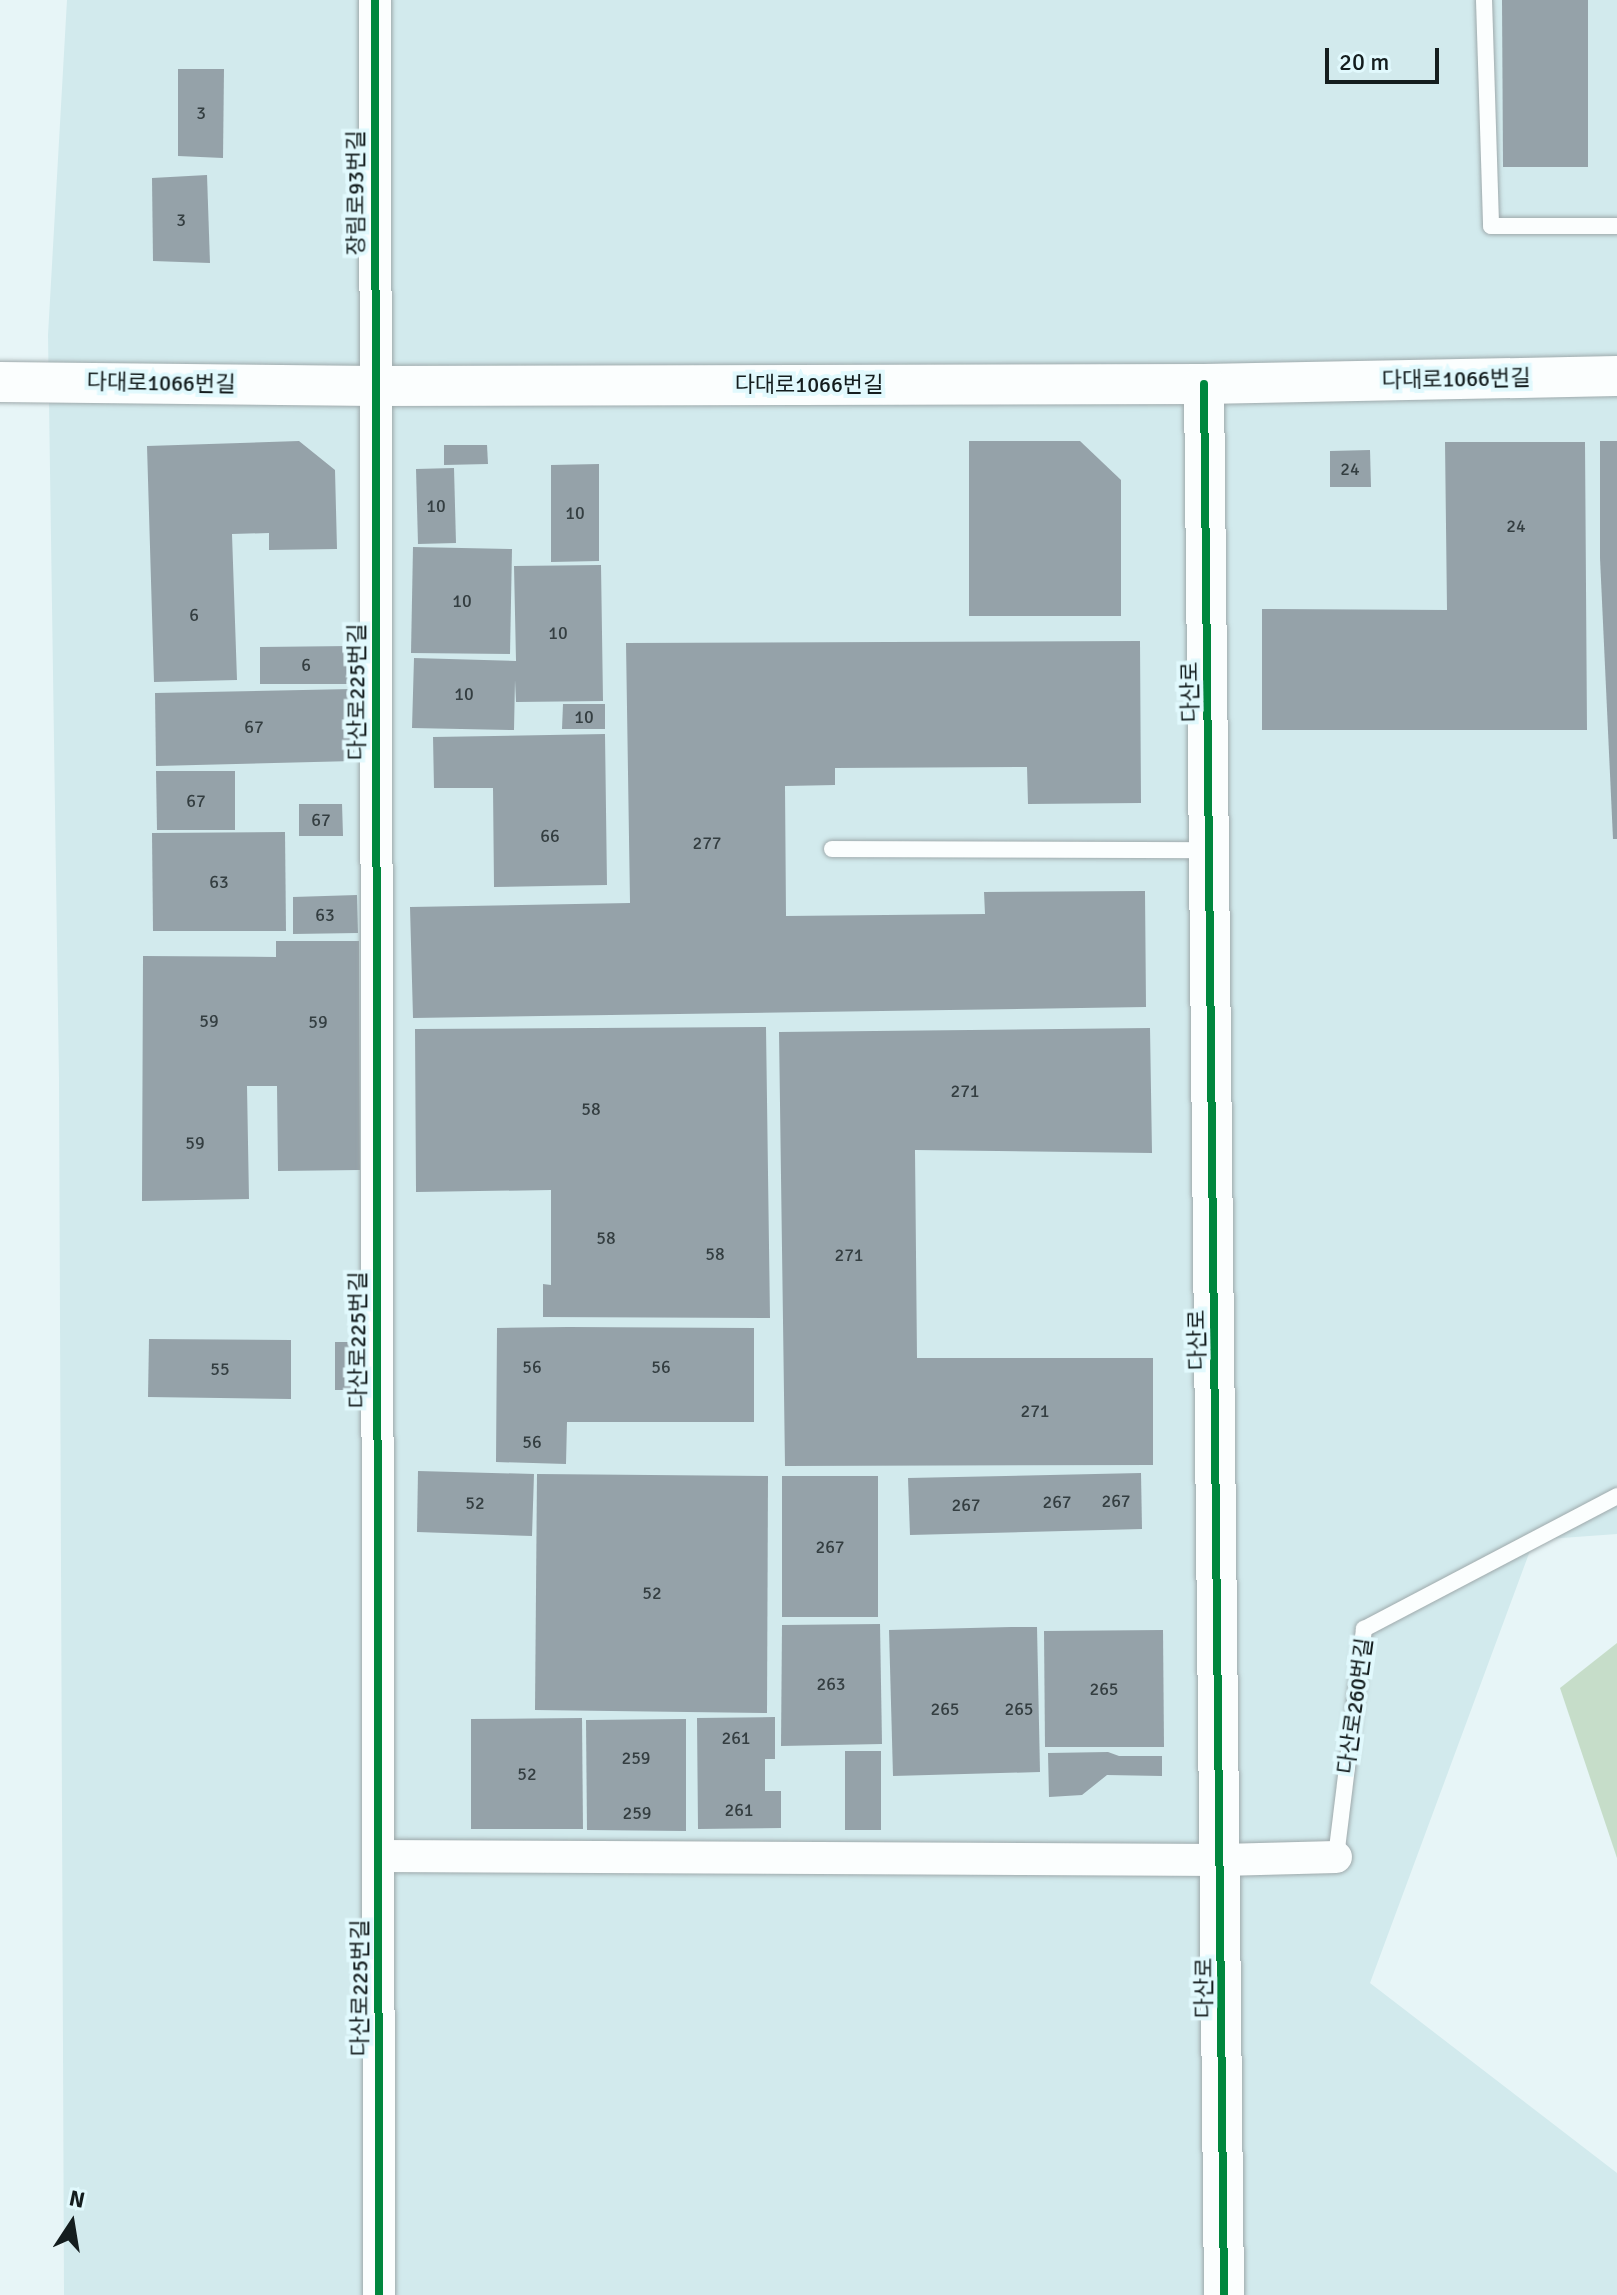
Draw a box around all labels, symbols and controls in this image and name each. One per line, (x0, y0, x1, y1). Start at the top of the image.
scale bar (1329, 32, 1443, 82)
text: 20 m (1339, 47, 1389, 77)
house number: 3 (196, 102, 206, 124)
street label: 장림로93번길 (343, 131, 369, 255)
house number: 3 (176, 209, 186, 231)
street label: 다대로1066번길 (1381, 365, 1531, 393)
street label: 다대로1066번길 (86, 369, 236, 397)
street label: 다대로1066번길 (735, 372, 883, 398)
house number: 24 (1340, 458, 1360, 480)
house number: 10 (426, 495, 446, 517)
house number: 10 (565, 502, 585, 524)
house number: 24 (1506, 515, 1526, 537)
house number: 10 (452, 590, 472, 612)
house number: 6 (189, 604, 199, 626)
house number: 10 (548, 622, 568, 644)
street label: 다산로225번길 (344, 624, 370, 760)
house number: 6 (301, 654, 311, 676)
street label: 다산로 (1176, 661, 1204, 723)
house number: 10 (454, 683, 474, 705)
house number: 10 (574, 706, 594, 728)
house number: 67 (244, 716, 264, 738)
house number: 67 (186, 790, 206, 812)
house number: 67 (311, 809, 331, 831)
house number: 66 (540, 825, 560, 847)
house number: 277 (692, 832, 722, 854)
house number: 63 (209, 871, 229, 893)
house number: 63 (315, 904, 335, 926)
house number: 59 (199, 1010, 219, 1032)
house number: 59 (308, 1011, 328, 1033)
house number: 271 (950, 1080, 980, 1102)
house number: 58 (581, 1098, 601, 1120)
house number: 59 (185, 1132, 205, 1154)
house number: 58 (596, 1227, 616, 1249)
house number: 58 (705, 1243, 725, 1265)
house number: 271 (834, 1244, 864, 1266)
street label: 다산로225번길 (345, 1272, 371, 1408)
street label: 다산로 (1183, 1309, 1211, 1371)
house number: 56 (522, 1356, 542, 1378)
house number: 56 (651, 1356, 671, 1378)
house number: 55 (210, 1358, 230, 1380)
house number: 271 (1020, 1400, 1050, 1422)
house number: 56 (522, 1431, 542, 1453)
house number: 267 (1101, 1490, 1131, 1512)
house number: 267 (1042, 1491, 1072, 1513)
house number: 52 (465, 1492, 485, 1514)
house number: 267 (951, 1494, 981, 1516)
house number: 267 (815, 1536, 845, 1558)
house number: 52 (642, 1582, 662, 1604)
street label: 다산로260번길 (1332, 1636, 1378, 1776)
house number: 263 (816, 1673, 846, 1695)
house number: 265 (1089, 1678, 1119, 1700)
house number: 265 (930, 1698, 960, 1720)
house number: 265 (1004, 1698, 1034, 1720)
house number: 261 (721, 1727, 751, 1749)
house number: 259 (621, 1747, 651, 1769)
house number: 52 (517, 1763, 537, 1785)
house number: 261 (724, 1799, 754, 1821)
house number: 259 (622, 1802, 652, 1824)
street label: 다산로225번길 (347, 1920, 373, 2056)
street label: 다산로 (1191, 1958, 1217, 2018)
north arrow (32, 2183, 112, 2263)
text: N (67, 2184, 87, 2214)

